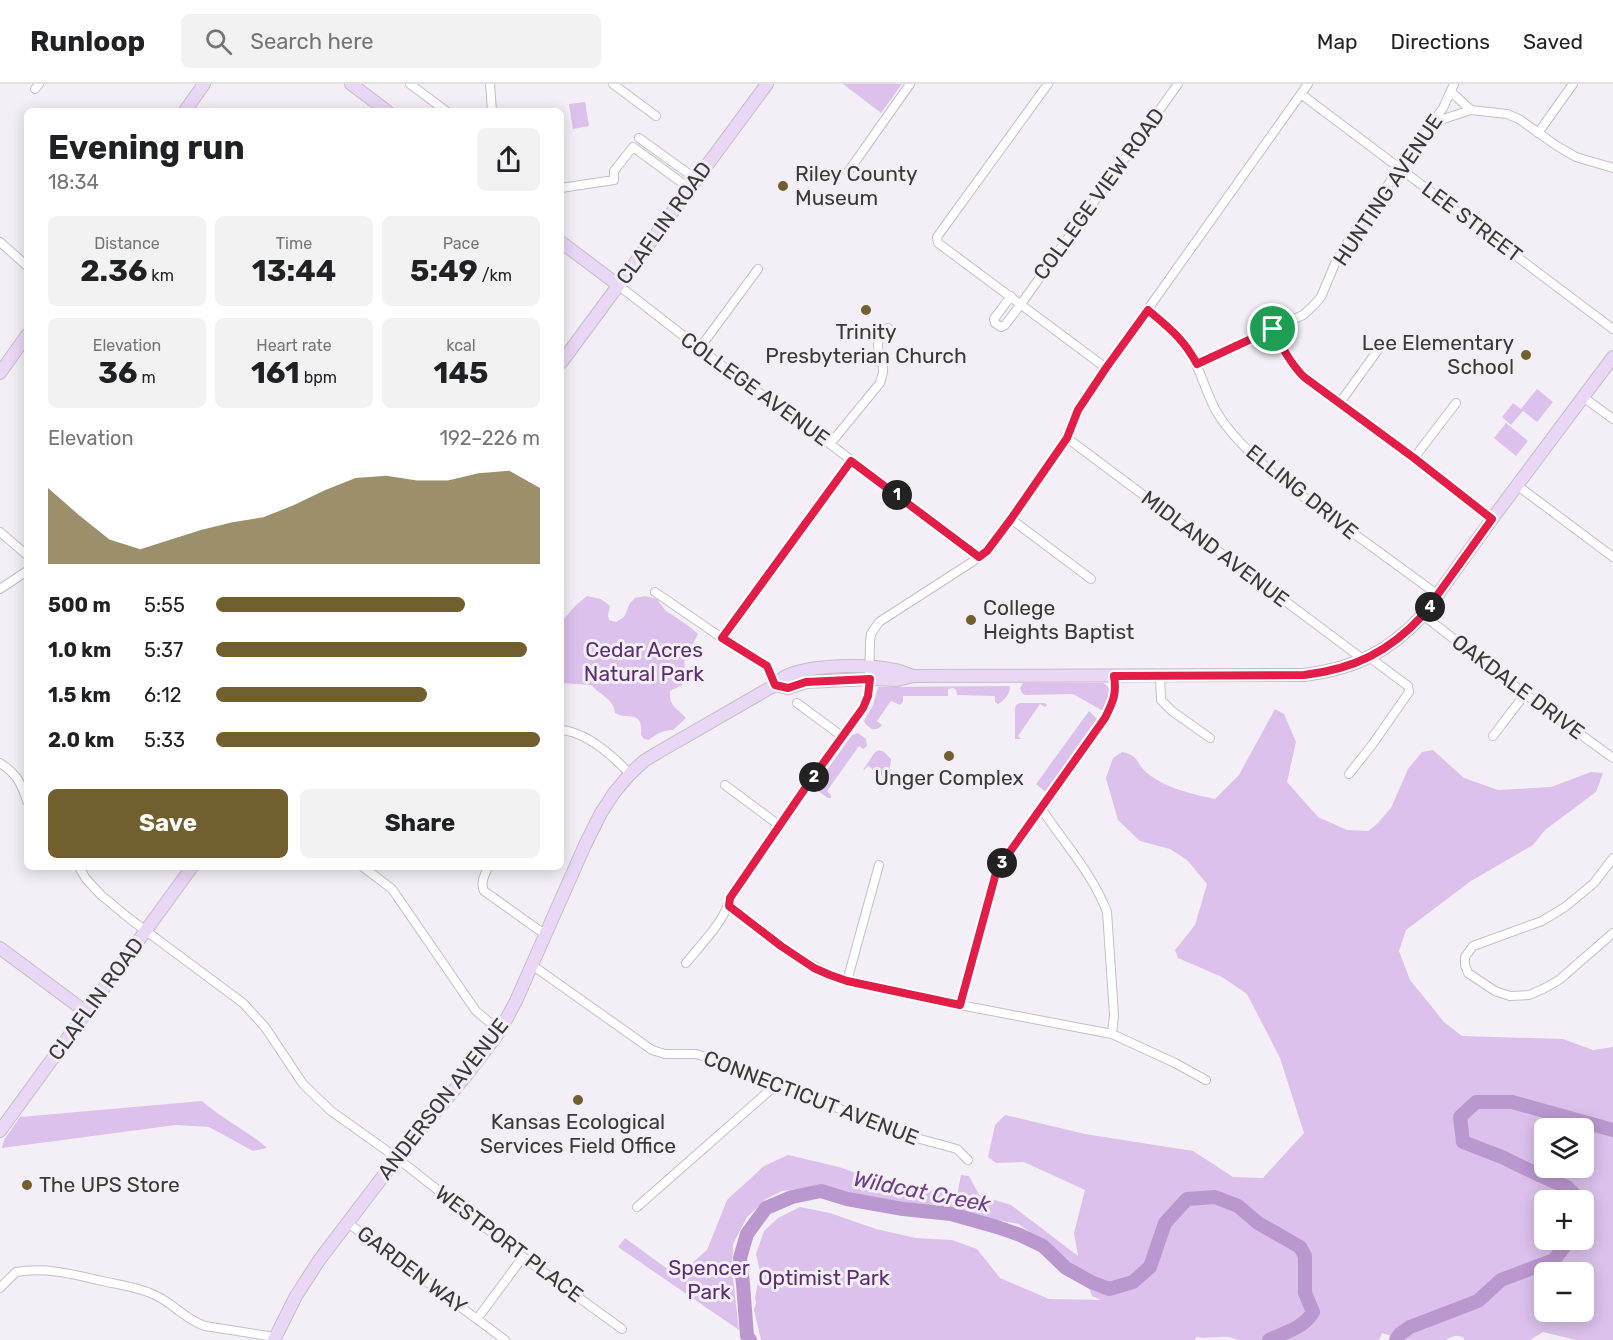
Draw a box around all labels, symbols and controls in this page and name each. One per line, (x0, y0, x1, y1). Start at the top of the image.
search box (181, 14, 601, 68)
text: Runloop (30, 25, 145, 58)
icon: search (202, 25, 235, 58)
text: Search here (250, 28, 374, 55)
text: Map (1317, 29, 1358, 54)
text: Directions (1391, 29, 1490, 54)
text: Saved (1523, 29, 1583, 54)
street label: COLLEGE VIEW ROAD (1028, 103, 1169, 284)
street label: HUNTING AVENUE (1328, 109, 1448, 270)
text: Evening run (48, 128, 245, 167)
button: share (477, 128, 540, 191)
street label: CLAFLIN ROAD (611, 156, 717, 289)
place label: Riley County Museum (795, 161, 918, 210)
text: 18:34 (48, 170, 99, 194)
street label: LEE STREET (1417, 176, 1527, 267)
marker: Riley County Museum (776, 179, 790, 193)
text: Distance (94, 234, 160, 253)
text: Time (276, 234, 312, 253)
text: Pace (443, 234, 479, 253)
text: 2.36 (80, 253, 147, 289)
text: 13:44 (252, 253, 336, 289)
text: 5:49 (410, 253, 478, 289)
text: km (147, 266, 174, 285)
text: /km (478, 266, 512, 285)
marker: Trinity Presbyterian Church (859, 303, 873, 317)
pin (1247, 303, 1298, 354)
icon: arrive (1256, 312, 1289, 345)
place label: Trinity Presbyterian Church (765, 319, 967, 368)
street label: COLLEGE AVENUE (676, 326, 834, 451)
place label: Lee Elementary School (1362, 330, 1514, 379)
text: Elevation (93, 336, 161, 355)
text: Heart rate (256, 336, 332, 355)
text: kcal (446, 336, 476, 355)
marker: Lee Elementary School (1519, 348, 1533, 362)
text: 36 (98, 355, 138, 391)
text: 161 (251, 355, 300, 391)
text: 145 (434, 355, 488, 391)
text: m (138, 368, 156, 387)
text: bpm (300, 368, 337, 387)
text: Elevation (48, 426, 134, 450)
text: 192–226 m (439, 426, 540, 450)
street label: ELLING DRIVE (1241, 439, 1363, 544)
pin: 1 (882, 480, 912, 510)
text: 1 (893, 485, 901, 504)
street label: MIDLAND AVENUE (1137, 485, 1294, 612)
pin: 4 (1415, 592, 1445, 622)
text: 500 m (48, 593, 111, 617)
text: 5:55 (144, 593, 185, 617)
place label: College Heights Baptist (983, 595, 1134, 644)
text: 4 (1425, 597, 1435, 616)
marker: College Heights Baptist (964, 613, 978, 627)
street label: OAKDALE DRIVE (1447, 629, 1589, 744)
park label: Cedar Acres Natural Park (584, 637, 704, 686)
text: 1.0 km (48, 638, 111, 662)
text: 5:37 (144, 638, 183, 662)
text: 1.5 km (48, 683, 111, 707)
text: 6:12 (144, 683, 181, 707)
text: 2.0 km (48, 728, 114, 752)
text: 5:33 (144, 728, 185, 752)
marker: Unger Complex (942, 749, 956, 763)
pin: 2 (799, 762, 829, 792)
place label: Unger Complex (874, 765, 1024, 790)
text: 2 (809, 767, 819, 786)
button: Save (48, 789, 288, 858)
button: Share (300, 789, 540, 858)
pin: 3 (987, 848, 1017, 878)
text: 3 (997, 853, 1007, 872)
street label: CLAFLIN ROAD (43, 932, 149, 1065)
street label: ANDERSON AVENUE (372, 1013, 513, 1184)
street label: CONNECTICUT AVENUE (700, 1045, 922, 1150)
marker: Kansas Ecological Services Field Office (571, 1093, 585, 1107)
place label: Kansas Ecological Services Field Office (480, 1109, 676, 1158)
map controls (1534, 1118, 1594, 1322)
button: layers (1534, 1118, 1594, 1178)
water label: Wildcat Creek (851, 1165, 993, 1218)
place label: The UPS Store (39, 1172, 180, 1197)
marker: The UPS Store (20, 1178, 34, 1192)
street label: WESTPORT PLACE (431, 1180, 588, 1307)
button: + (1534, 1190, 1594, 1250)
street label: GARDEN WAY (353, 1220, 472, 1319)
park label: Spencer Park (668, 1255, 750, 1304)
button: − (1534, 1262, 1594, 1322)
park label: Optimist Park (758, 1265, 890, 1290)

